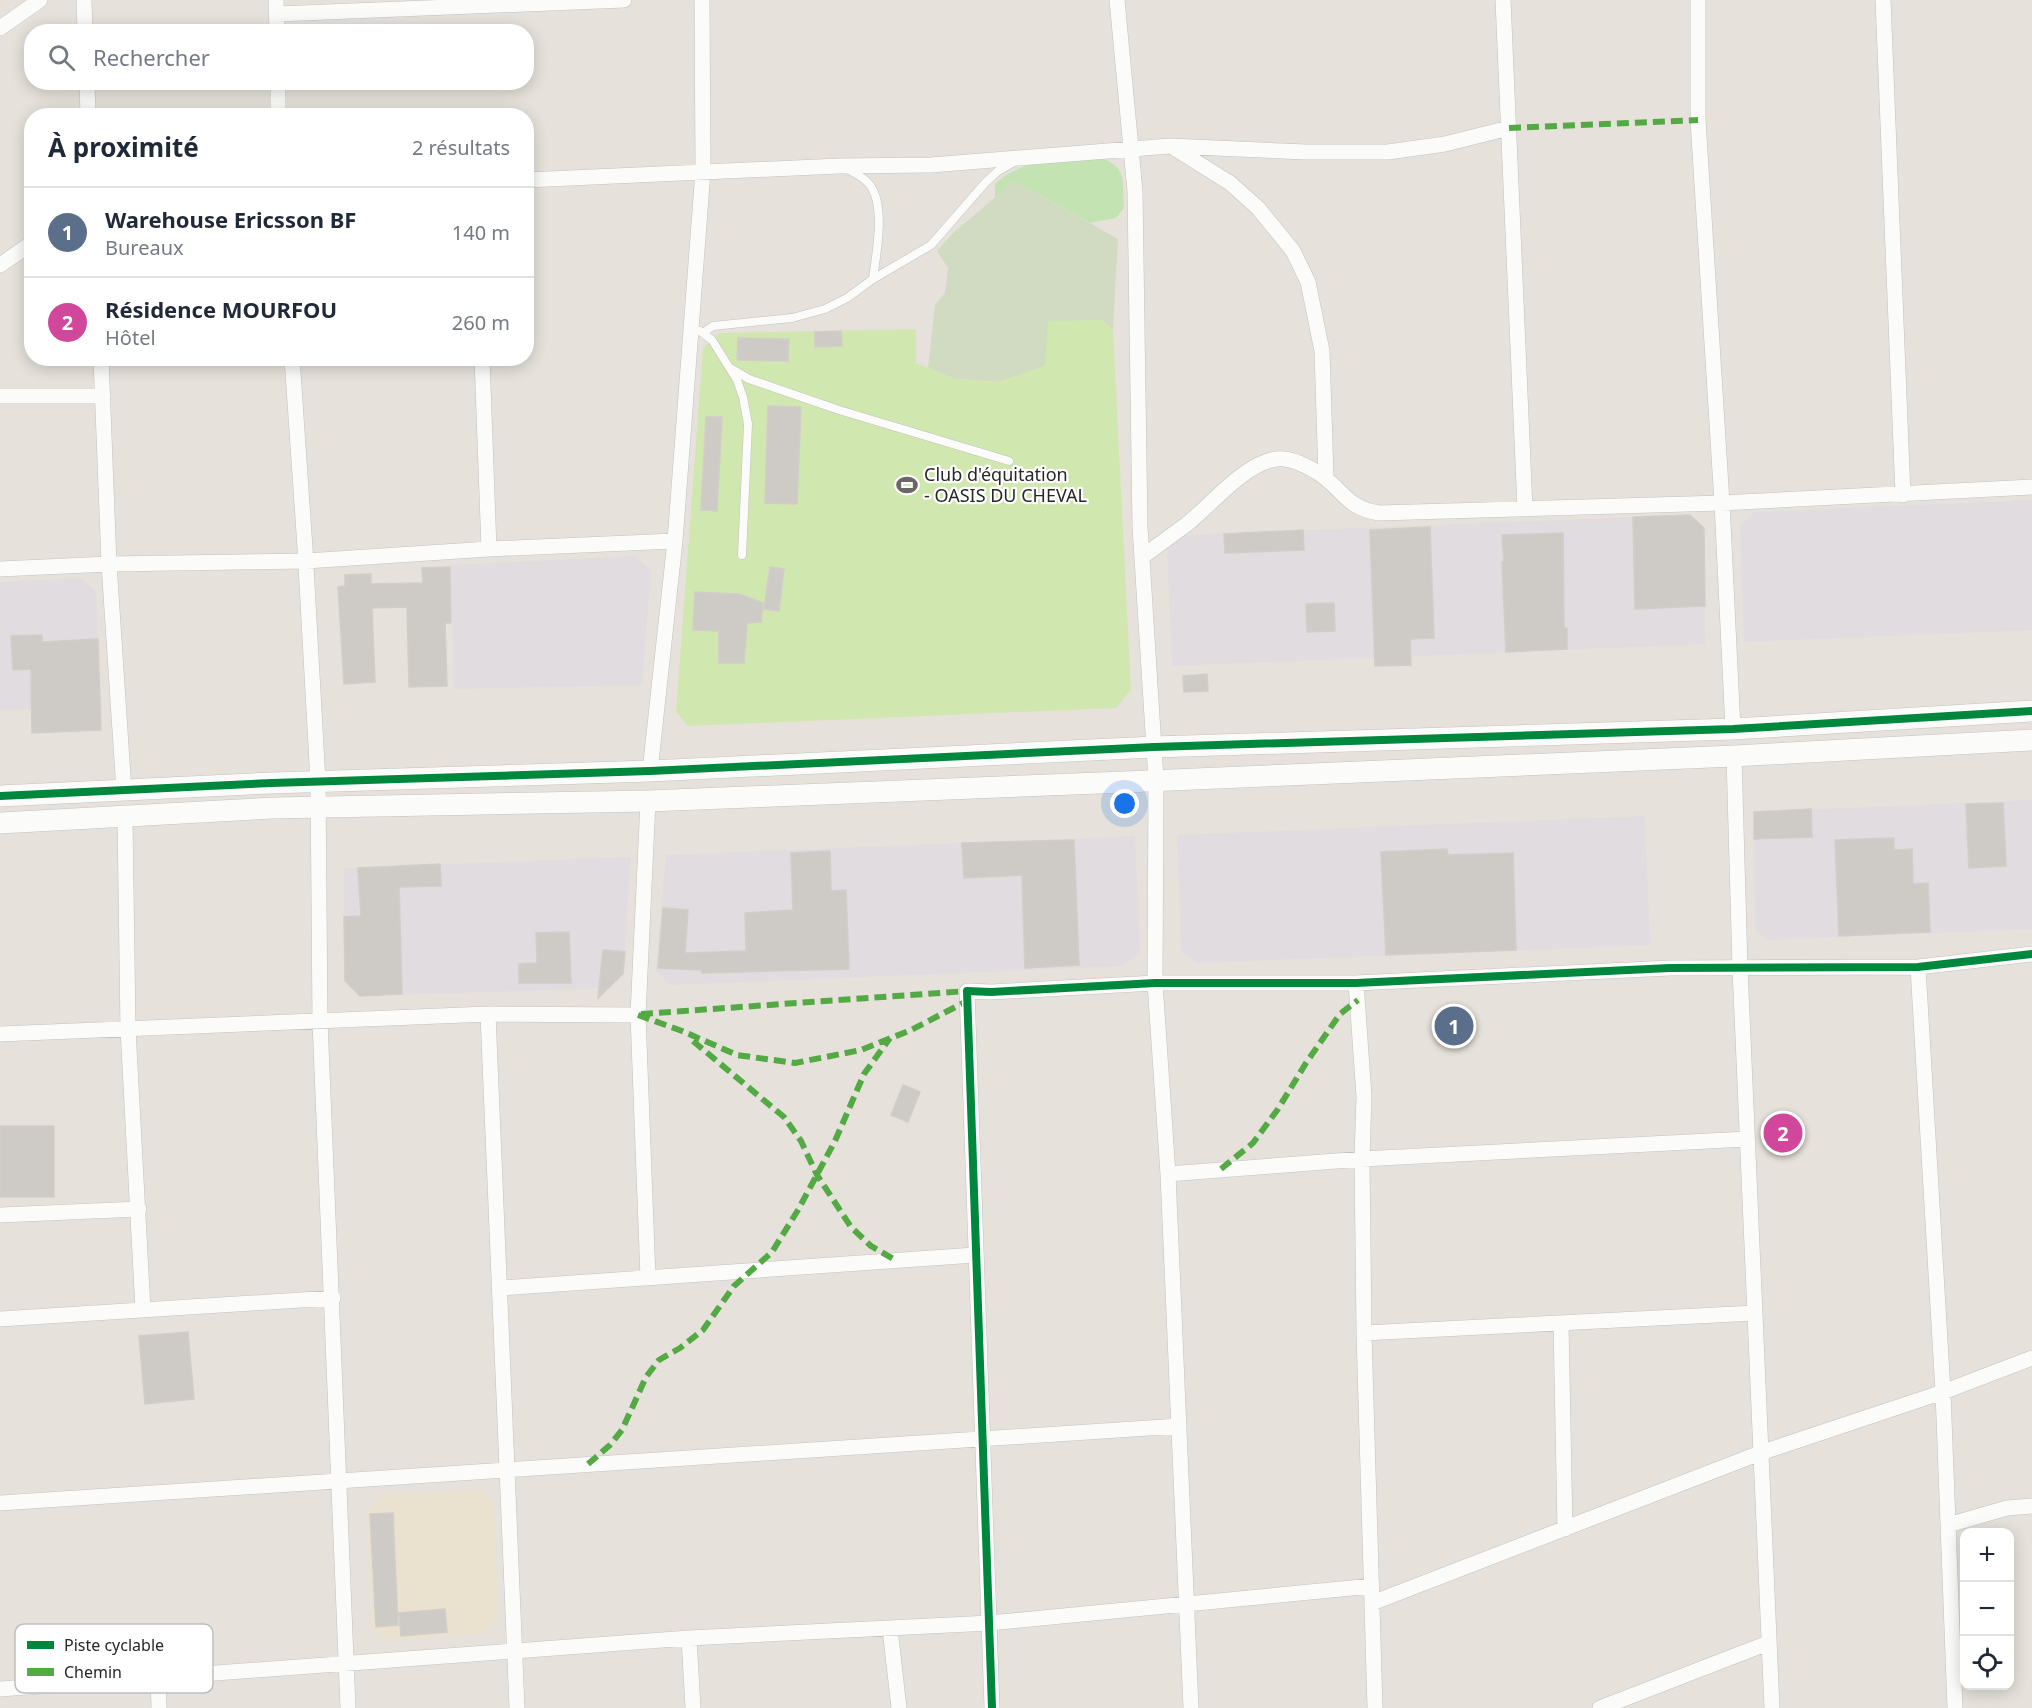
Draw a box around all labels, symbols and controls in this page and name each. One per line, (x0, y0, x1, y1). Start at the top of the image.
search box (24, 24, 534, 90)
icon: search (45, 41, 78, 74)
text: Rechercher (93, 42, 210, 72)
text: À proximité (48, 129, 199, 165)
text: 2 résultats (412, 134, 510, 161)
text: Warehouse Ericsson BF (105, 204, 356, 234)
text: 1 (62, 219, 73, 246)
text: 140 m (452, 219, 510, 246)
text: Bureaux (105, 234, 184, 261)
text: Résidence MOURFOU (105, 294, 337, 324)
text: 2 (62, 309, 73, 336)
text: 260 m (452, 309, 510, 336)
text: Hôtel (105, 324, 156, 351)
place label: Club d'équitation - OASIS DU CHEVAL (924, 462, 1087, 507)
sports icon: Club d'équitation - OASIS DU CHEVAL (895, 473, 919, 497)
your location (1110, 789, 1139, 818)
pin: 1 (1434, 1004, 1474, 1048)
pin: 2 (1764, 1110, 1802, 1156)
map controls (1960, 1528, 2014, 1690)
button: + (1960, 1528, 2014, 1582)
button: − (1960, 1582, 2014, 1636)
legend (15, 1624, 213, 1693)
text: Piste cyclable (64, 1634, 164, 1656)
button: locate (1960, 1636, 2014, 1690)
text: Chemin (64, 1661, 122, 1683)

